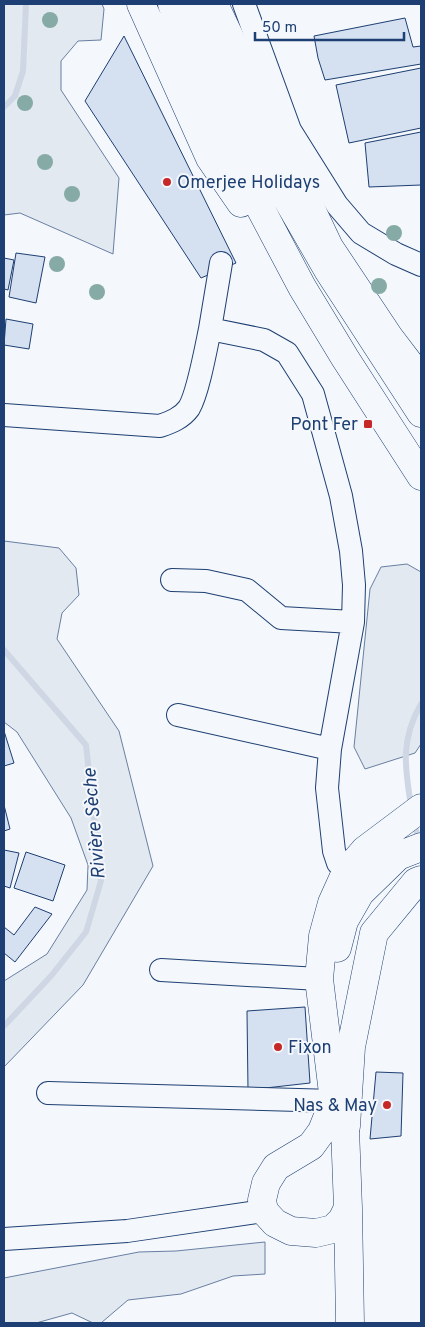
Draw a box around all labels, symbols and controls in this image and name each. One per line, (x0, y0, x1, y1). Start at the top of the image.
scale bar (255, 10, 404, 42)
text: 50 m (262, 19, 297, 38)
place label: Omerjee Holidays (177, 172, 320, 195)
marker: Omerjee Holidays (161, 176, 173, 188)
place label: Pont Fer (290, 414, 358, 437)
marker: Pont Fer (362, 418, 374, 430)
water label: Rivière Sèche (78, 767, 112, 880)
place label: Fixon (288, 1037, 332, 1060)
marker: Fixon (272, 1041, 284, 1053)
place label: Nas & May (293, 1095, 377, 1118)
marker: Nas & May (381, 1099, 393, 1111)

